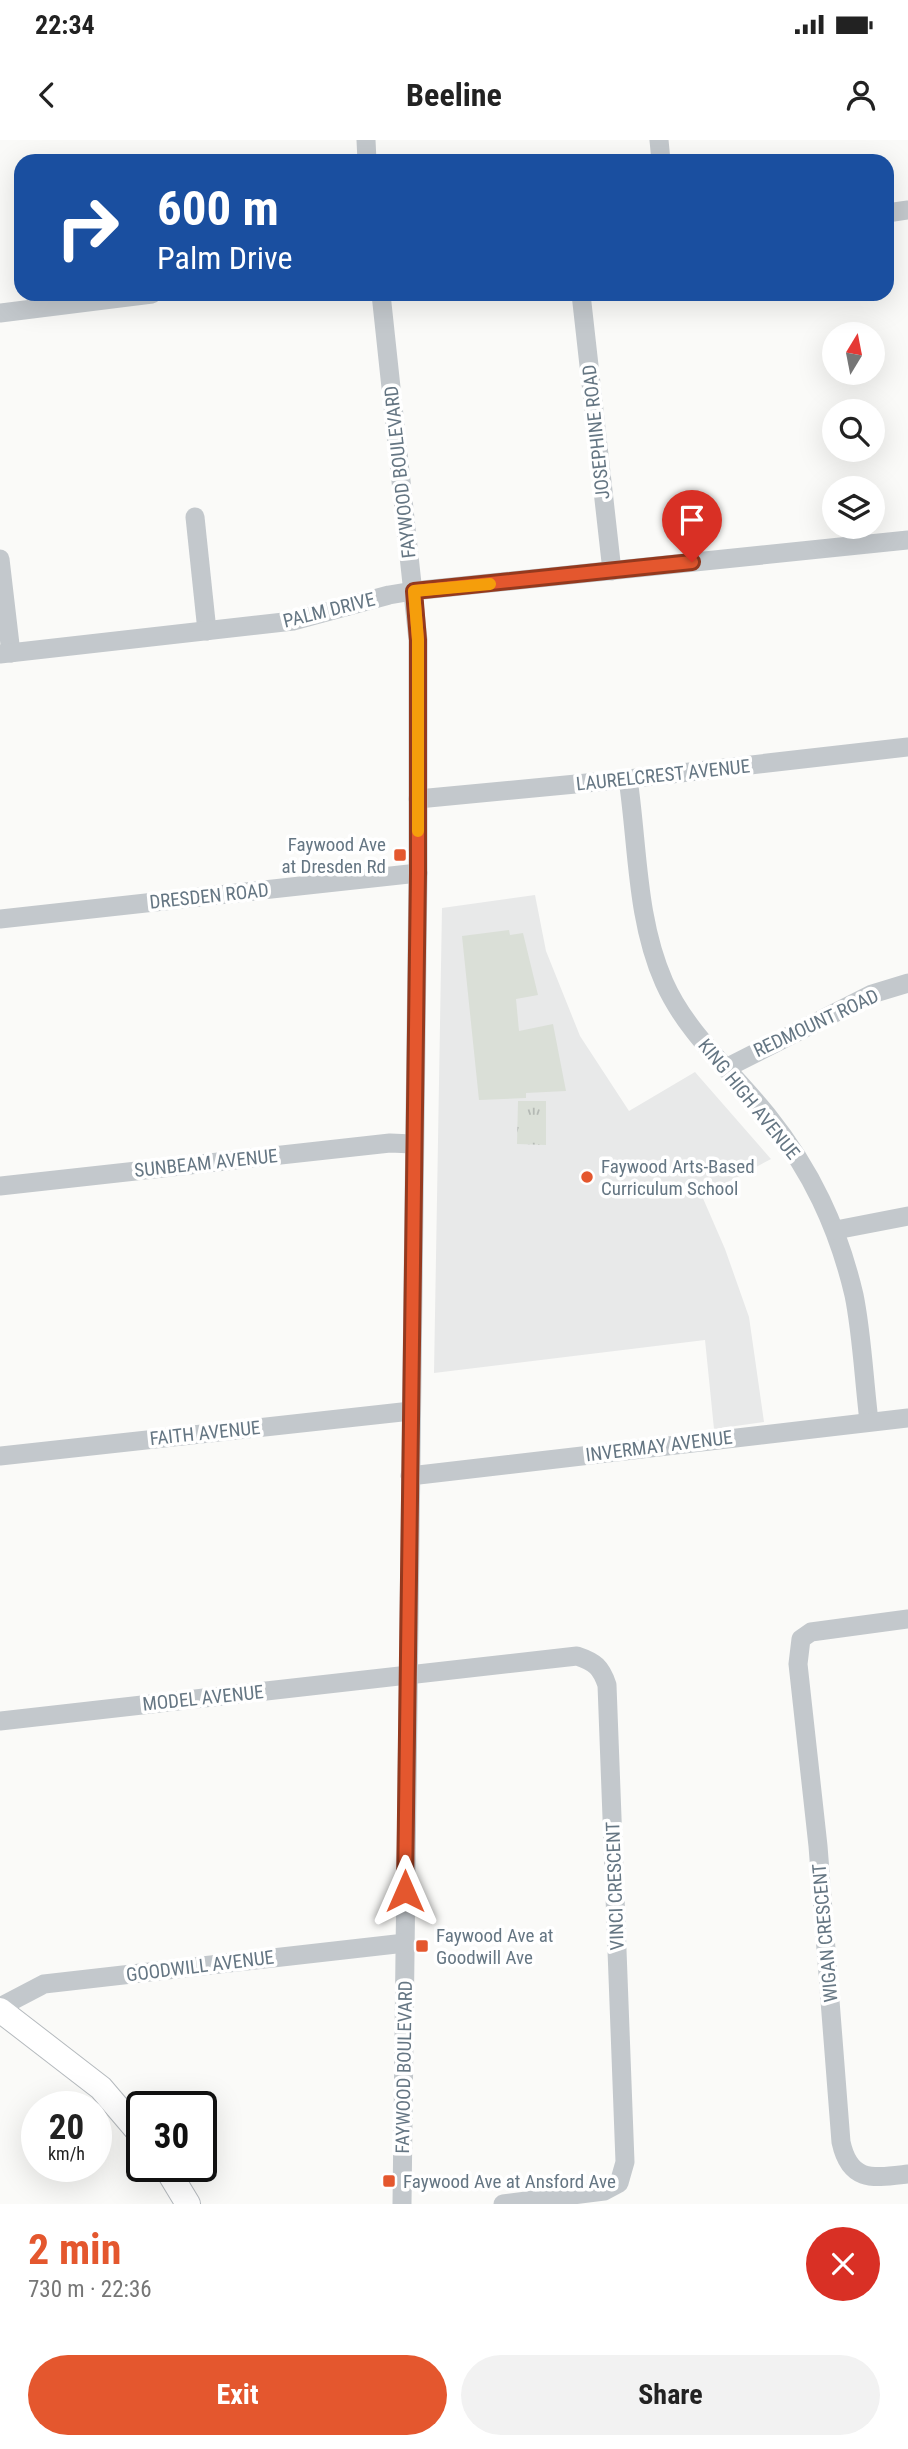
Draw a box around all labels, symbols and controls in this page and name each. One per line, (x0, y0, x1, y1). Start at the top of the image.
text: 22:34 (35, 10, 95, 40)
icon: back (28, 76, 66, 114)
text: Beeline (406, 76, 502, 114)
icon: person (842, 76, 880, 114)
text: 600 m (157, 180, 279, 237)
icon: right (42, 182, 133, 273)
text: Palm Drive (157, 239, 293, 277)
north arrow (822, 322, 886, 385)
map controls (822, 322, 885, 539)
street label: JOSEPHINE ROAD (577, 363, 615, 501)
street label: FAYWOOD BOULEVARD (380, 385, 420, 559)
button: search (822, 399, 885, 462)
button: layers (822, 476, 885, 539)
pin (662, 490, 722, 562)
icon: arrive (673, 501, 711, 539)
street label: PALM DRIVE (281, 588, 377, 632)
street label: LAURELCREST AVENUE (575, 754, 751, 796)
place label: Faywood Ave at Dresden Rd (281, 833, 386, 878)
marker: Faywood Ave at Dresden Rd (392, 847, 408, 863)
street label: DRESDEN ROAD (148, 878, 270, 914)
street label: REDMOUNT ROAD (750, 984, 882, 1062)
street label: KING HIGH AVENUE (693, 1034, 805, 1164)
street label: SUNBEAM AVENUE (133, 1144, 279, 1182)
place label: Faywood Arts-Based Curriculum School (601, 1155, 755, 1200)
marker: Faywood Arts-Based Curriculum School (579, 1169, 595, 1185)
street label: FAITH AVENUE (149, 1416, 261, 1450)
street label: INVERMAY AVENUE (584, 1426, 734, 1466)
street label: MODEL AVENUE (141, 1680, 265, 1716)
street label: VINCI CRESCENT (601, 1821, 629, 1951)
position arrow (368, 1854, 442, 1928)
street label: WIGAN CRESCENT (807, 1863, 843, 2003)
place label: Faywood Ave at Goodwill Ave (436, 1924, 553, 1969)
marker: Faywood Ave at Goodwill Ave (414, 1938, 430, 1954)
street label: GOODWILL AVENUE (125, 1946, 275, 1986)
street label: FAYWOOD BOULEVARD (391, 1980, 417, 2154)
speed limit sign: 30 (126, 2091, 217, 2182)
text: 20 (49, 2107, 84, 2148)
text: km/h (48, 2143, 85, 2164)
place label: Faywood Ave at Ansford Ave (403, 2170, 616, 2193)
marker: Faywood Ave at Ansford Ave (381, 2173, 397, 2189)
text: 2 min (28, 2225, 121, 2274)
button: close (806, 2227, 880, 2301)
text: 730 m · 22:36 (28, 2276, 152, 2303)
button: Exit (28, 2355, 447, 2435)
button: Share (461, 2355, 880, 2435)

